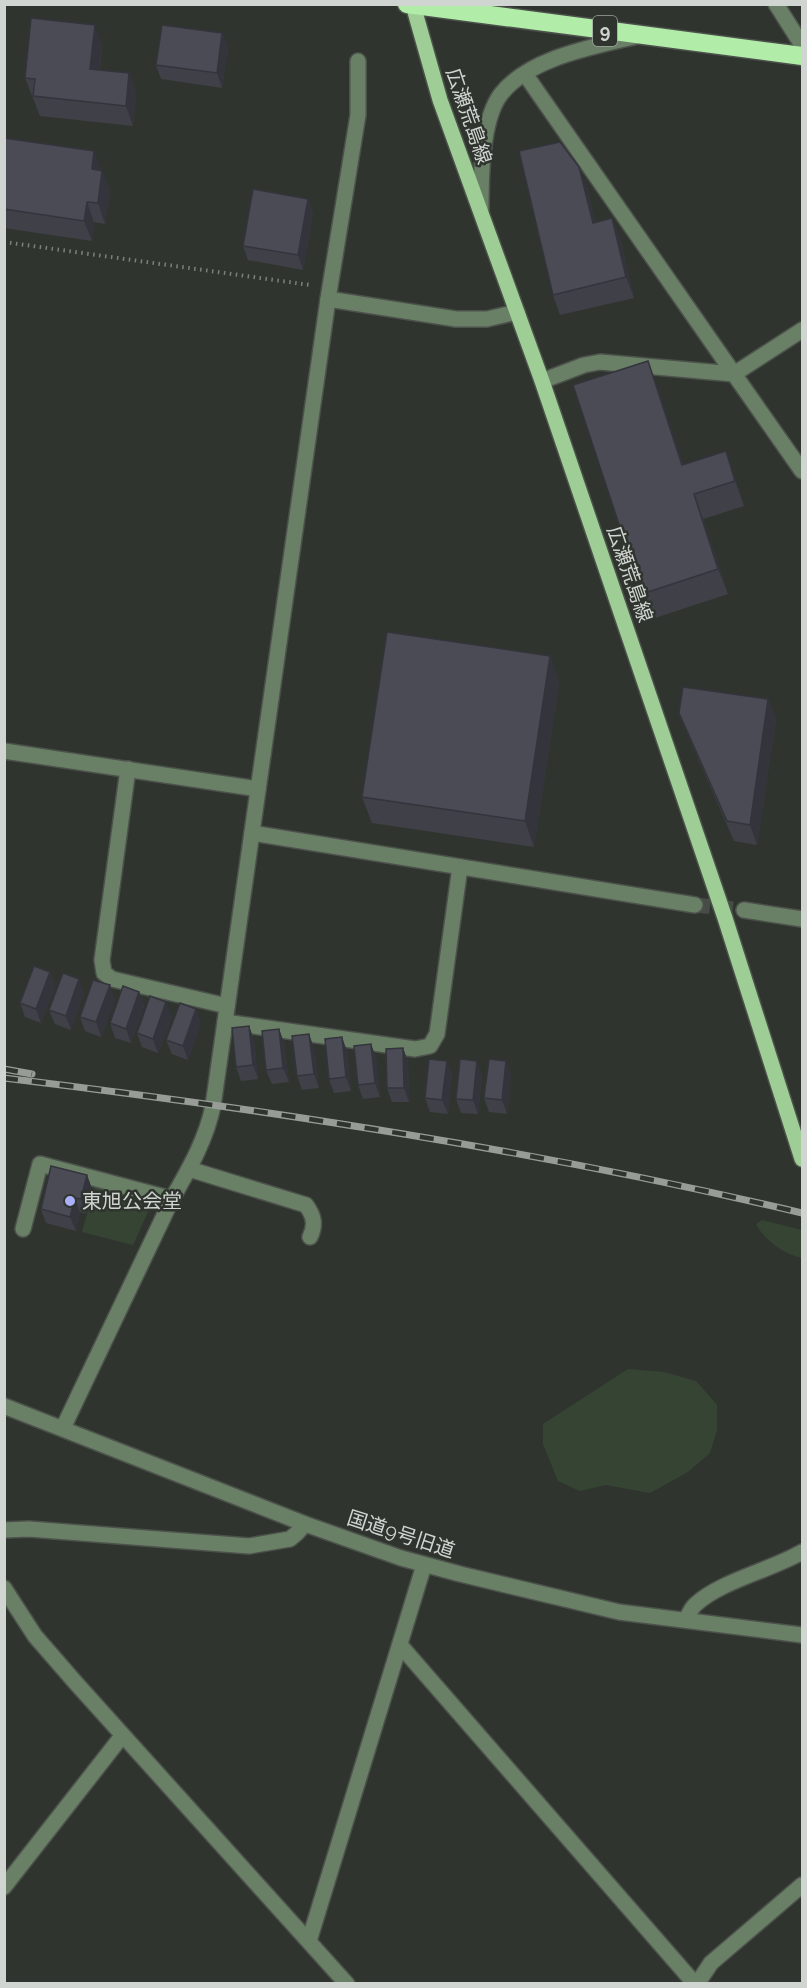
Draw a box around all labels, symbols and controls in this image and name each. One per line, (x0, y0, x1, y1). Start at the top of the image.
road number: 9 (593, 16, 617, 46)
street label: 広瀬荒島線 (441, 65, 497, 167)
street label: 広瀬荒島線 (602, 523, 658, 625)
place label: 東旭公会堂 (82, 1189, 182, 1213)
marker: 東旭公会堂 (63, 1194, 77, 1208)
street label: 国道9号旧道 (344, 1505, 458, 1563)

